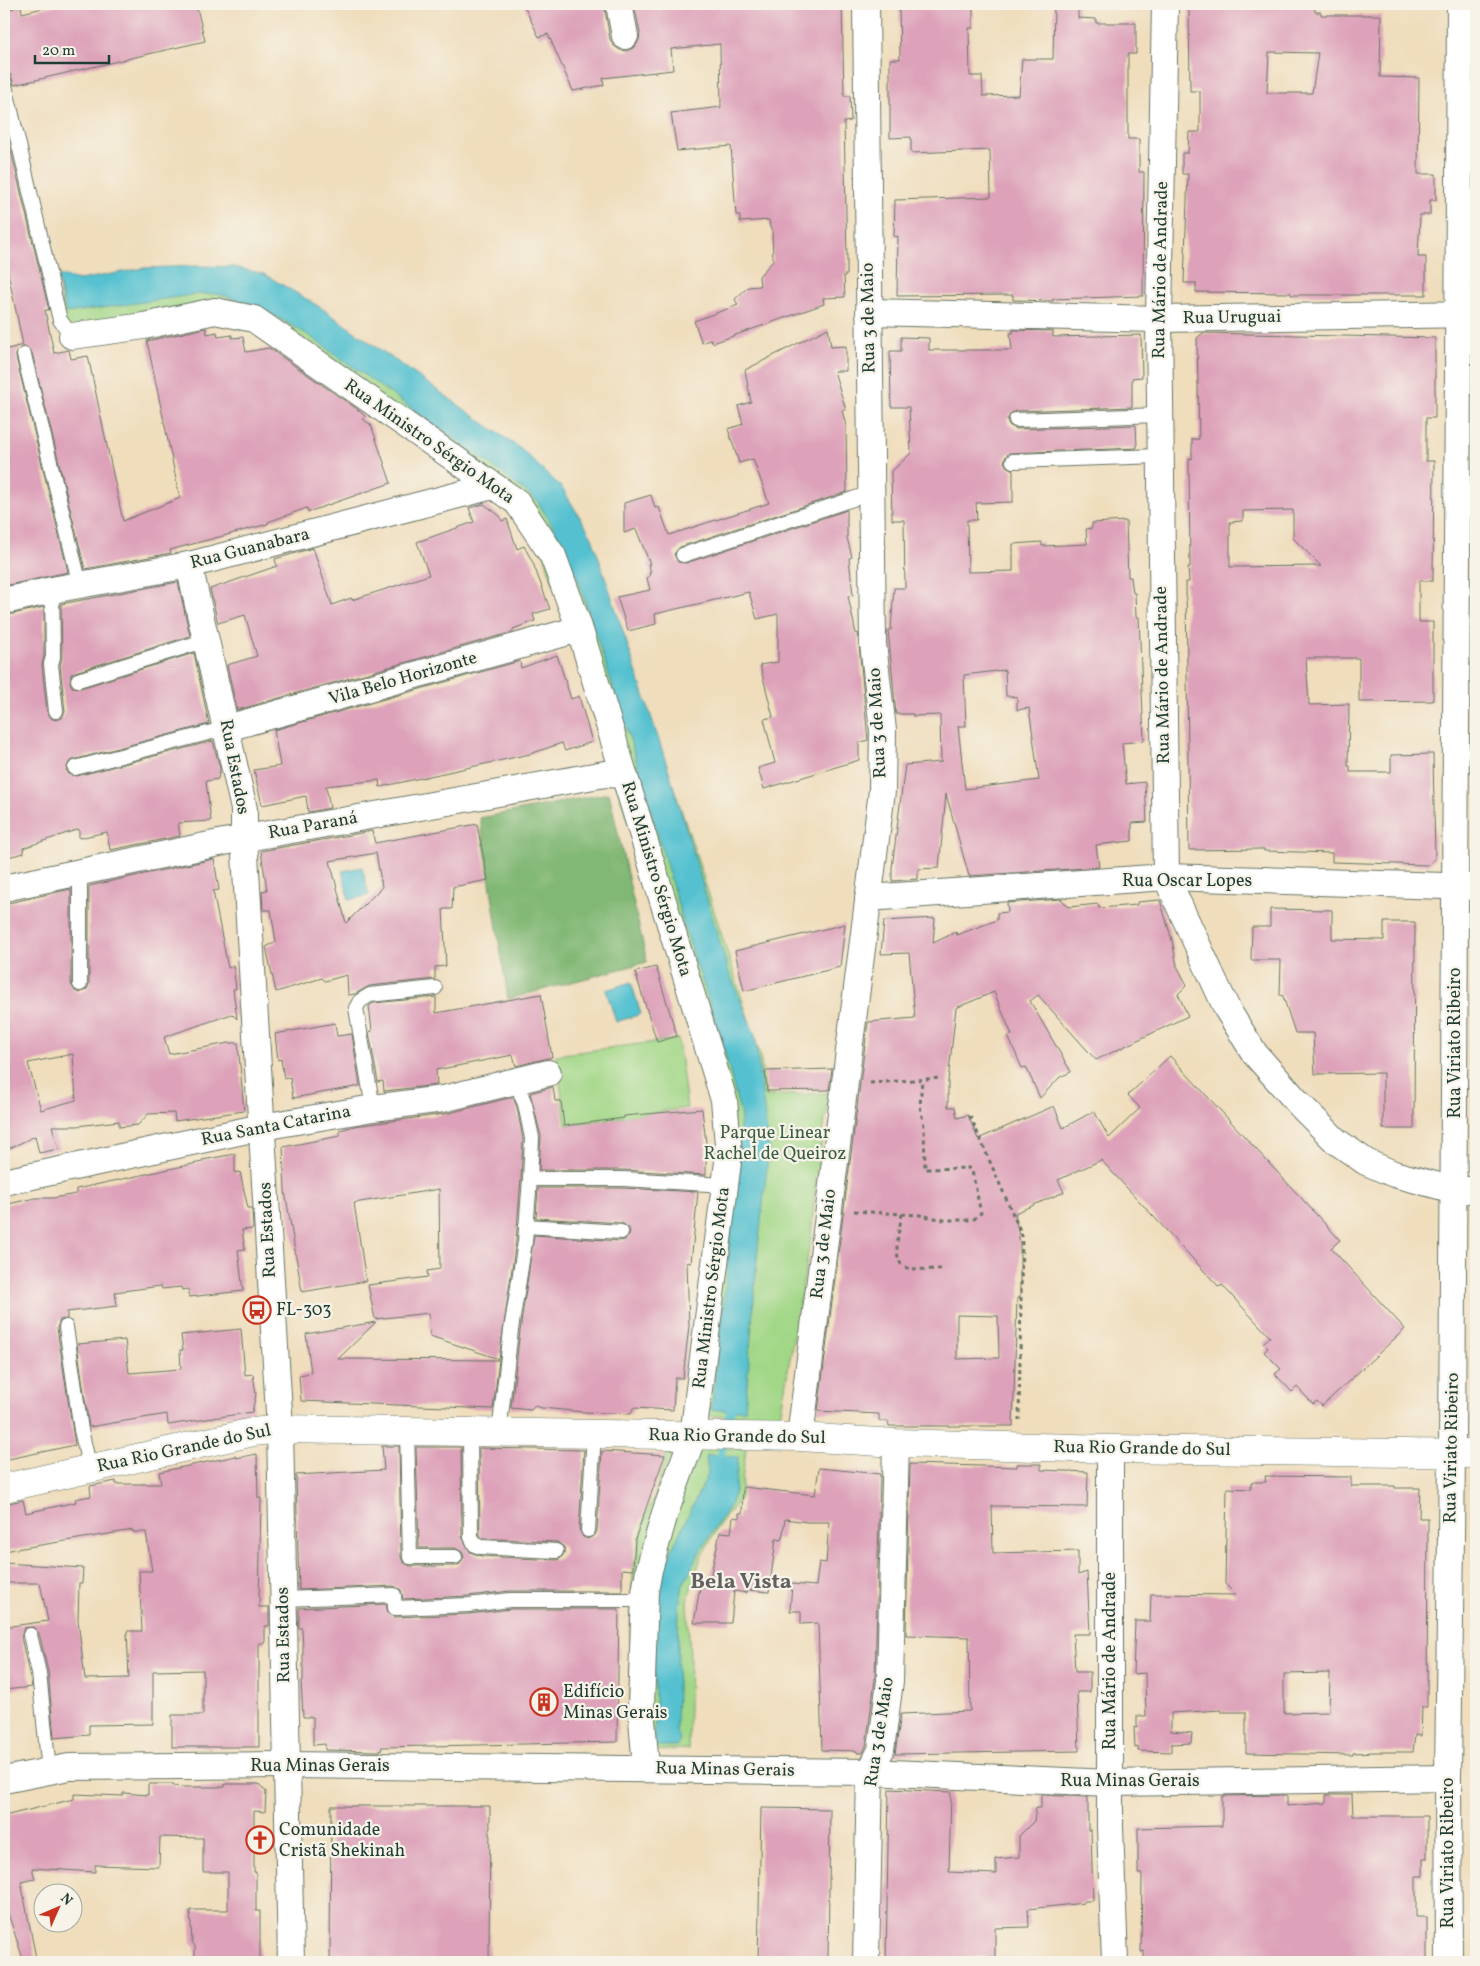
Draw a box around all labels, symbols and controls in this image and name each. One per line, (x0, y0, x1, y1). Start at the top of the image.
scale bar (35, 32, 109, 64)
text: 20 m (42, 41, 75, 62)
street label: Rua Mário de Andrade (1147, 181, 1175, 359)
street label: Rua 3 de Maio (856, 262, 882, 374)
street label: Rua Uruguai (1182, 305, 1282, 331)
street label: Rua Ministro Sérgio Mota (339, 373, 519, 511)
street label: Rua Guanabara (188, 522, 312, 576)
street label: Rua Mário de Andrade (1149, 586, 1177, 764)
street label: Vila Belo Horizonte (326, 646, 480, 712)
street label: Rua 3 de Maio (863, 667, 893, 779)
street label: Rua Estados (213, 717, 255, 817)
street label: Rua Ministro Sérgio Mota (614, 778, 698, 980)
street label: Rua Paraná (266, 806, 360, 846)
street label: Rua Oscar Lopes (1122, 869, 1252, 894)
street label: Rua Viriato Ribeiro (1443, 968, 1468, 1118)
street label: Rua Santa Catarina (199, 1099, 353, 1153)
park label: Parque Linear Rachel de Queiroz (704, 1121, 846, 1167)
street label: Rua Estados (253, 1181, 283, 1279)
street label: Rua Ministro Sérgio Mota (687, 1186, 737, 1390)
street label: Rua 3 de Maio (805, 1187, 843, 1301)
bus stop icon: FL-303 (242, 1295, 272, 1325)
place label: FL-303 (276, 1298, 331, 1323)
street label: Rua Viriato Ribeiro (1438, 1372, 1466, 1524)
street label: Rua Rio Grande do Sul (95, 1418, 273, 1480)
street label: Rua Rio Grande do Sul (648, 1423, 826, 1451)
street label: Rua Rio Grande do Sul (1053, 1435, 1231, 1463)
district label: Bela Vista (690, 1567, 792, 1598)
street label: Rua Mário de Andrade (1098, 1572, 1123, 1750)
street label: Rua Estados (271, 1587, 297, 1683)
street label: Rua 3 de Maio (859, 1675, 901, 1789)
place label: Edifício Minas Gerais (563, 1680, 668, 1726)
building icon: Edifício Minas Gerais (529, 1687, 559, 1717)
street label: Rua Minas Gerais (250, 1754, 390, 1779)
street label: Rua Minas Gerais (655, 1756, 795, 1784)
street label: Rua Minas Gerais (1060, 1769, 1200, 1794)
street label: Rua Viriato Ribeiro (1436, 1778, 1461, 1928)
place label: Comunidade Cristã Shekinah (279, 1818, 405, 1864)
church icon: Comunidade Cristã Shekinah (245, 1825, 275, 1855)
north arrow (32, 1884, 82, 1934)
text: N (56, 1890, 76, 1910)

